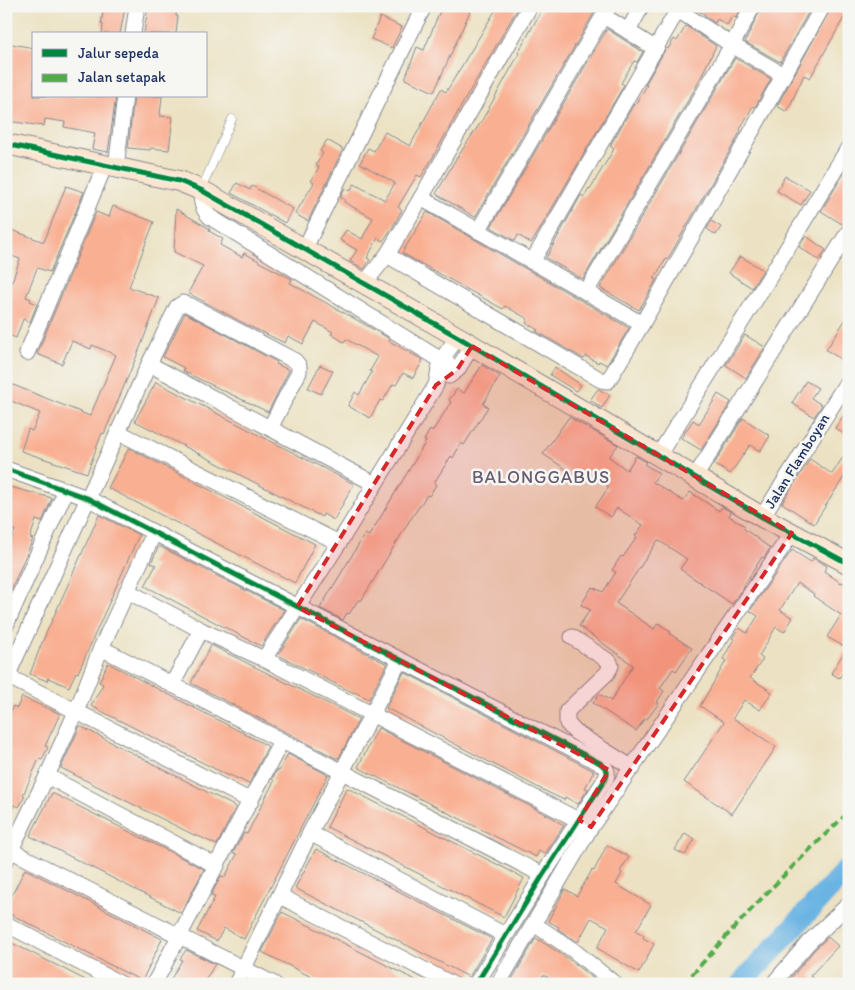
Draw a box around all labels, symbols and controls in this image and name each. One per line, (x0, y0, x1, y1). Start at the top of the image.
legend (32, 32, 208, 98)
text: Jalur sepeda (78, 44, 159, 62)
text: Jalan setapak (78, 68, 166, 86)
street label: Jalan Flamboyan (761, 410, 834, 512)
district label: BALONGGABUS (472, 466, 610, 488)

